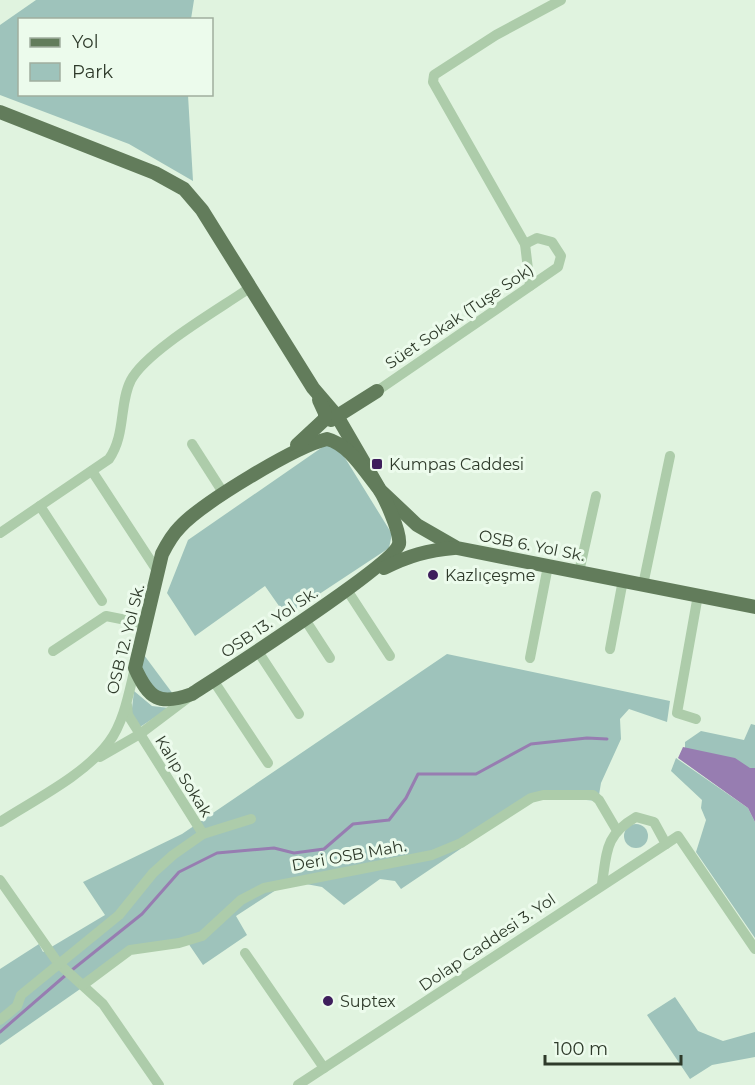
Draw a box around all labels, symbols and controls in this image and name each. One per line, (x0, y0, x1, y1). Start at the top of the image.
legend (18, 18, 213, 96)
text: Yol (72, 31, 98, 53)
text: Park (72, 61, 113, 83)
street label: Süet Sokak (Tuşe Sok) (382, 260, 537, 373)
place label: Kumpas Caddesi (389, 455, 524, 474)
marker: Kumpas Caddesi (370, 457, 384, 471)
street label: OSB 6. Yol Sk. (477, 526, 587, 565)
place label: Kazlıçeşme (445, 566, 535, 585)
marker: Kazlıçeşme (426, 568, 440, 582)
street label: OSB 12. Yol Sk. (103, 582, 148, 696)
street label: OSB 13. Yol Sk. (217, 583, 321, 662)
street label: Kalıp Sokak (151, 732, 216, 821)
street label: Deri OSB Mah. (290, 836, 408, 875)
street label: Dolap Caddesi 3. Yol (415, 890, 559, 995)
place label: Suptex (340, 992, 396, 1011)
marker: Suptex (321, 994, 335, 1008)
scale bar (545, 1028, 682, 1066)
text: 100 m (554, 1038, 608, 1060)

